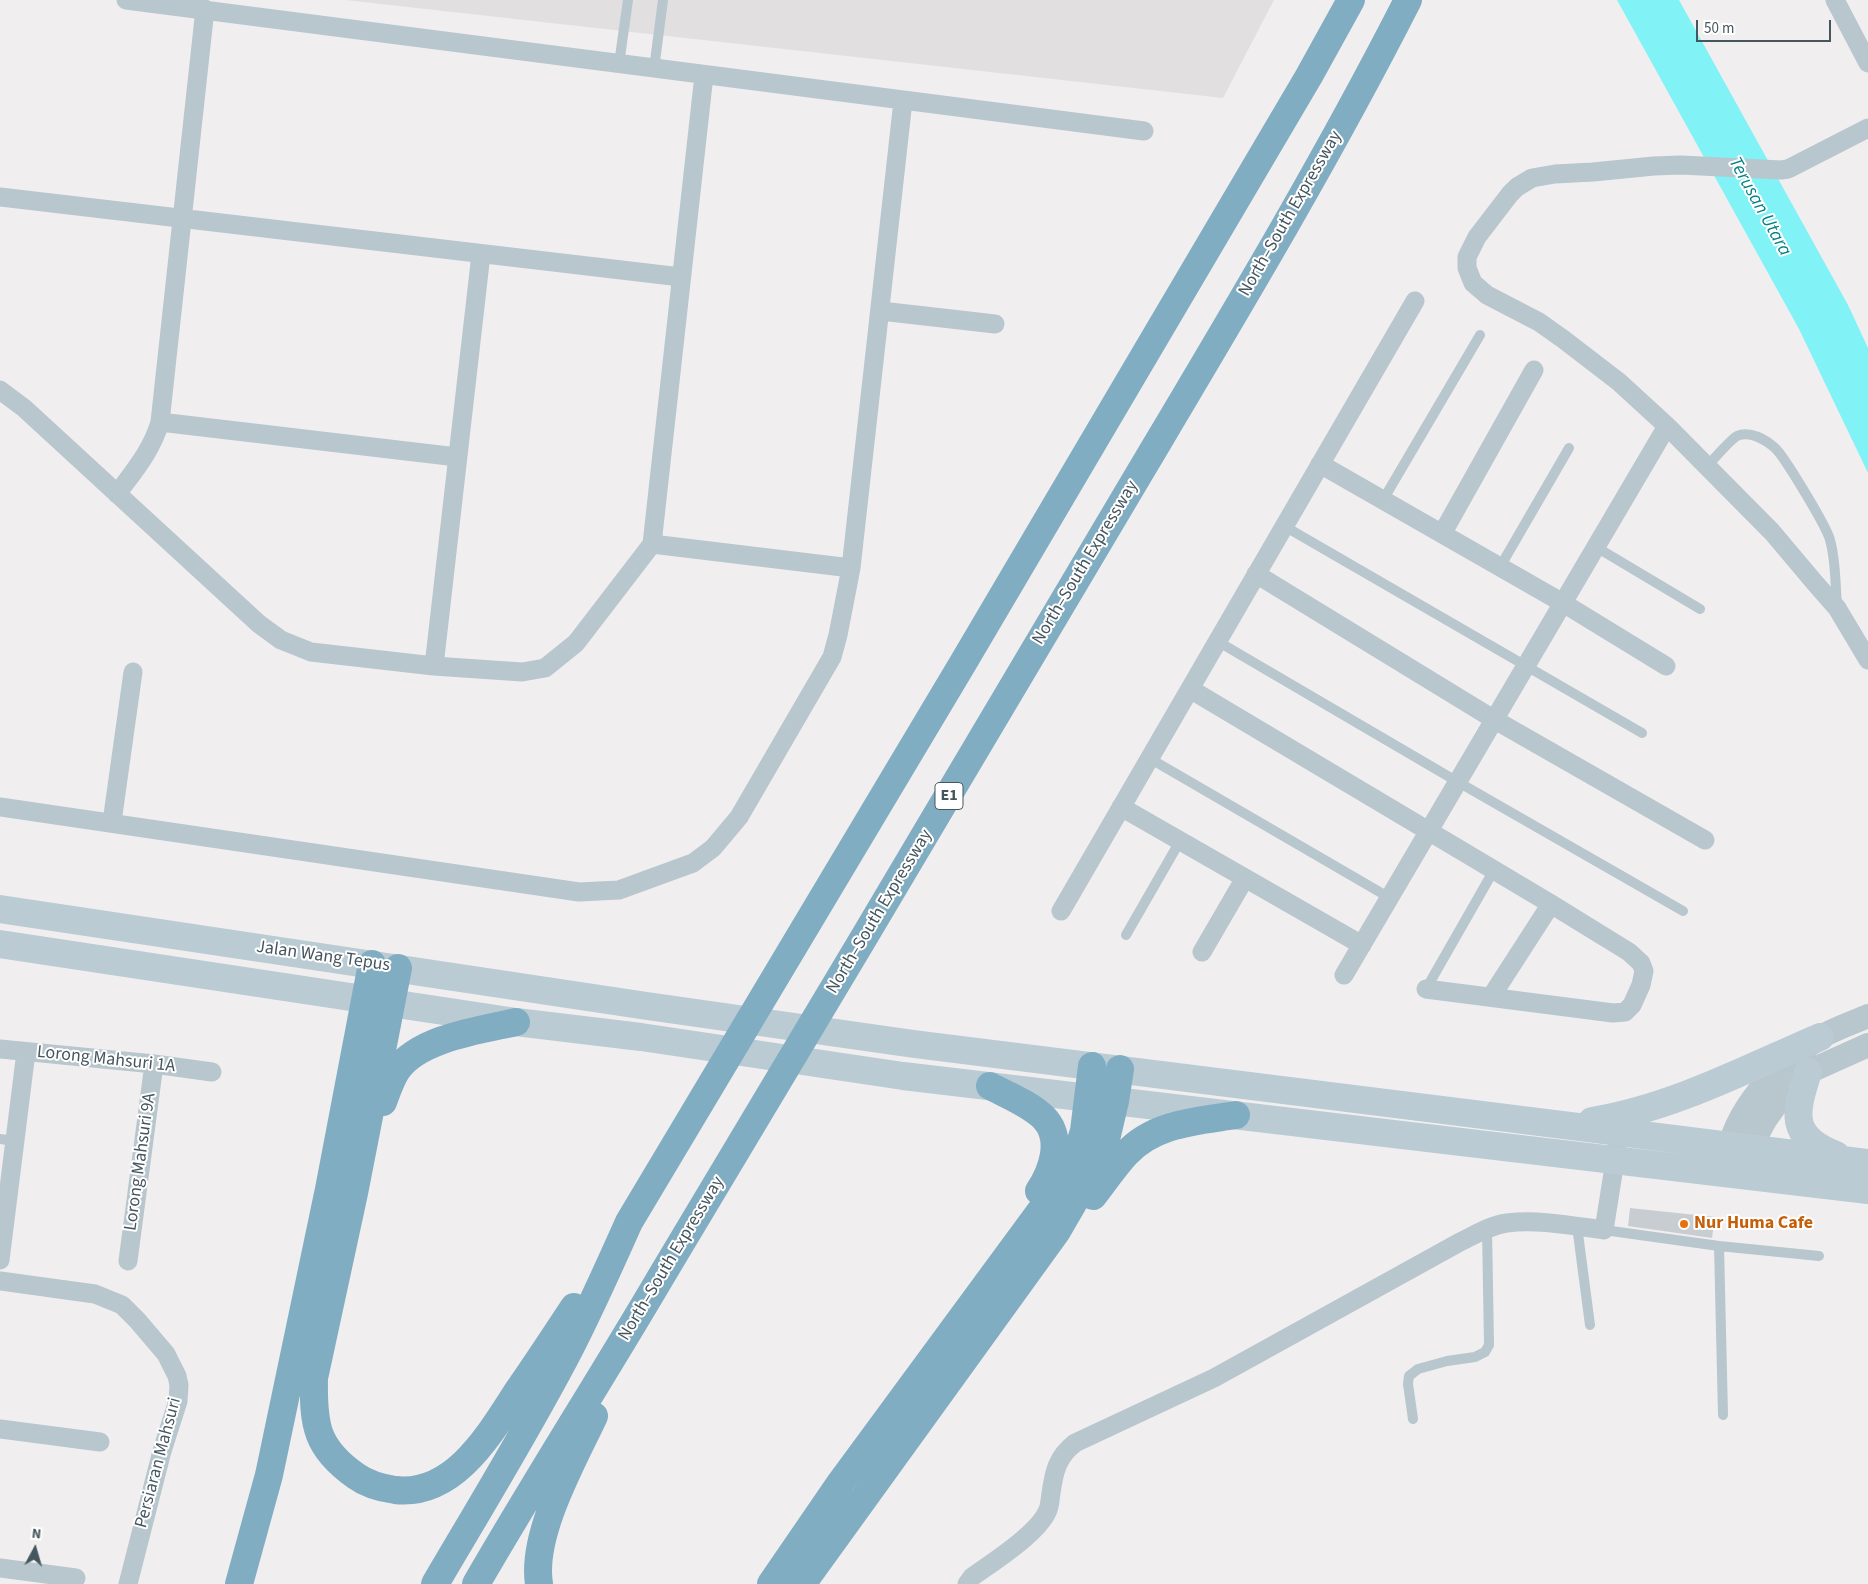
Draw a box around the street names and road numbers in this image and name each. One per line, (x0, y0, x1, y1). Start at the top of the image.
street label: North–South Expressway (1235, 127, 1347, 301)
street label: North–South Expressway (1028, 477, 1144, 649)
road number: E1 (935, 782, 963, 809)
street label: North–South Expressway (822, 826, 938, 998)
street label: Jalan Wang Tepus (255, 937, 391, 977)
street label: Lorong Mahsuri 1A (36, 1042, 176, 1078)
street label: Lorong Mahsuri 9A (121, 1092, 161, 1232)
street label: North–South Expressway (614, 1173, 730, 1345)
street label: Persiaran Mahsuri (131, 1395, 187, 1531)

